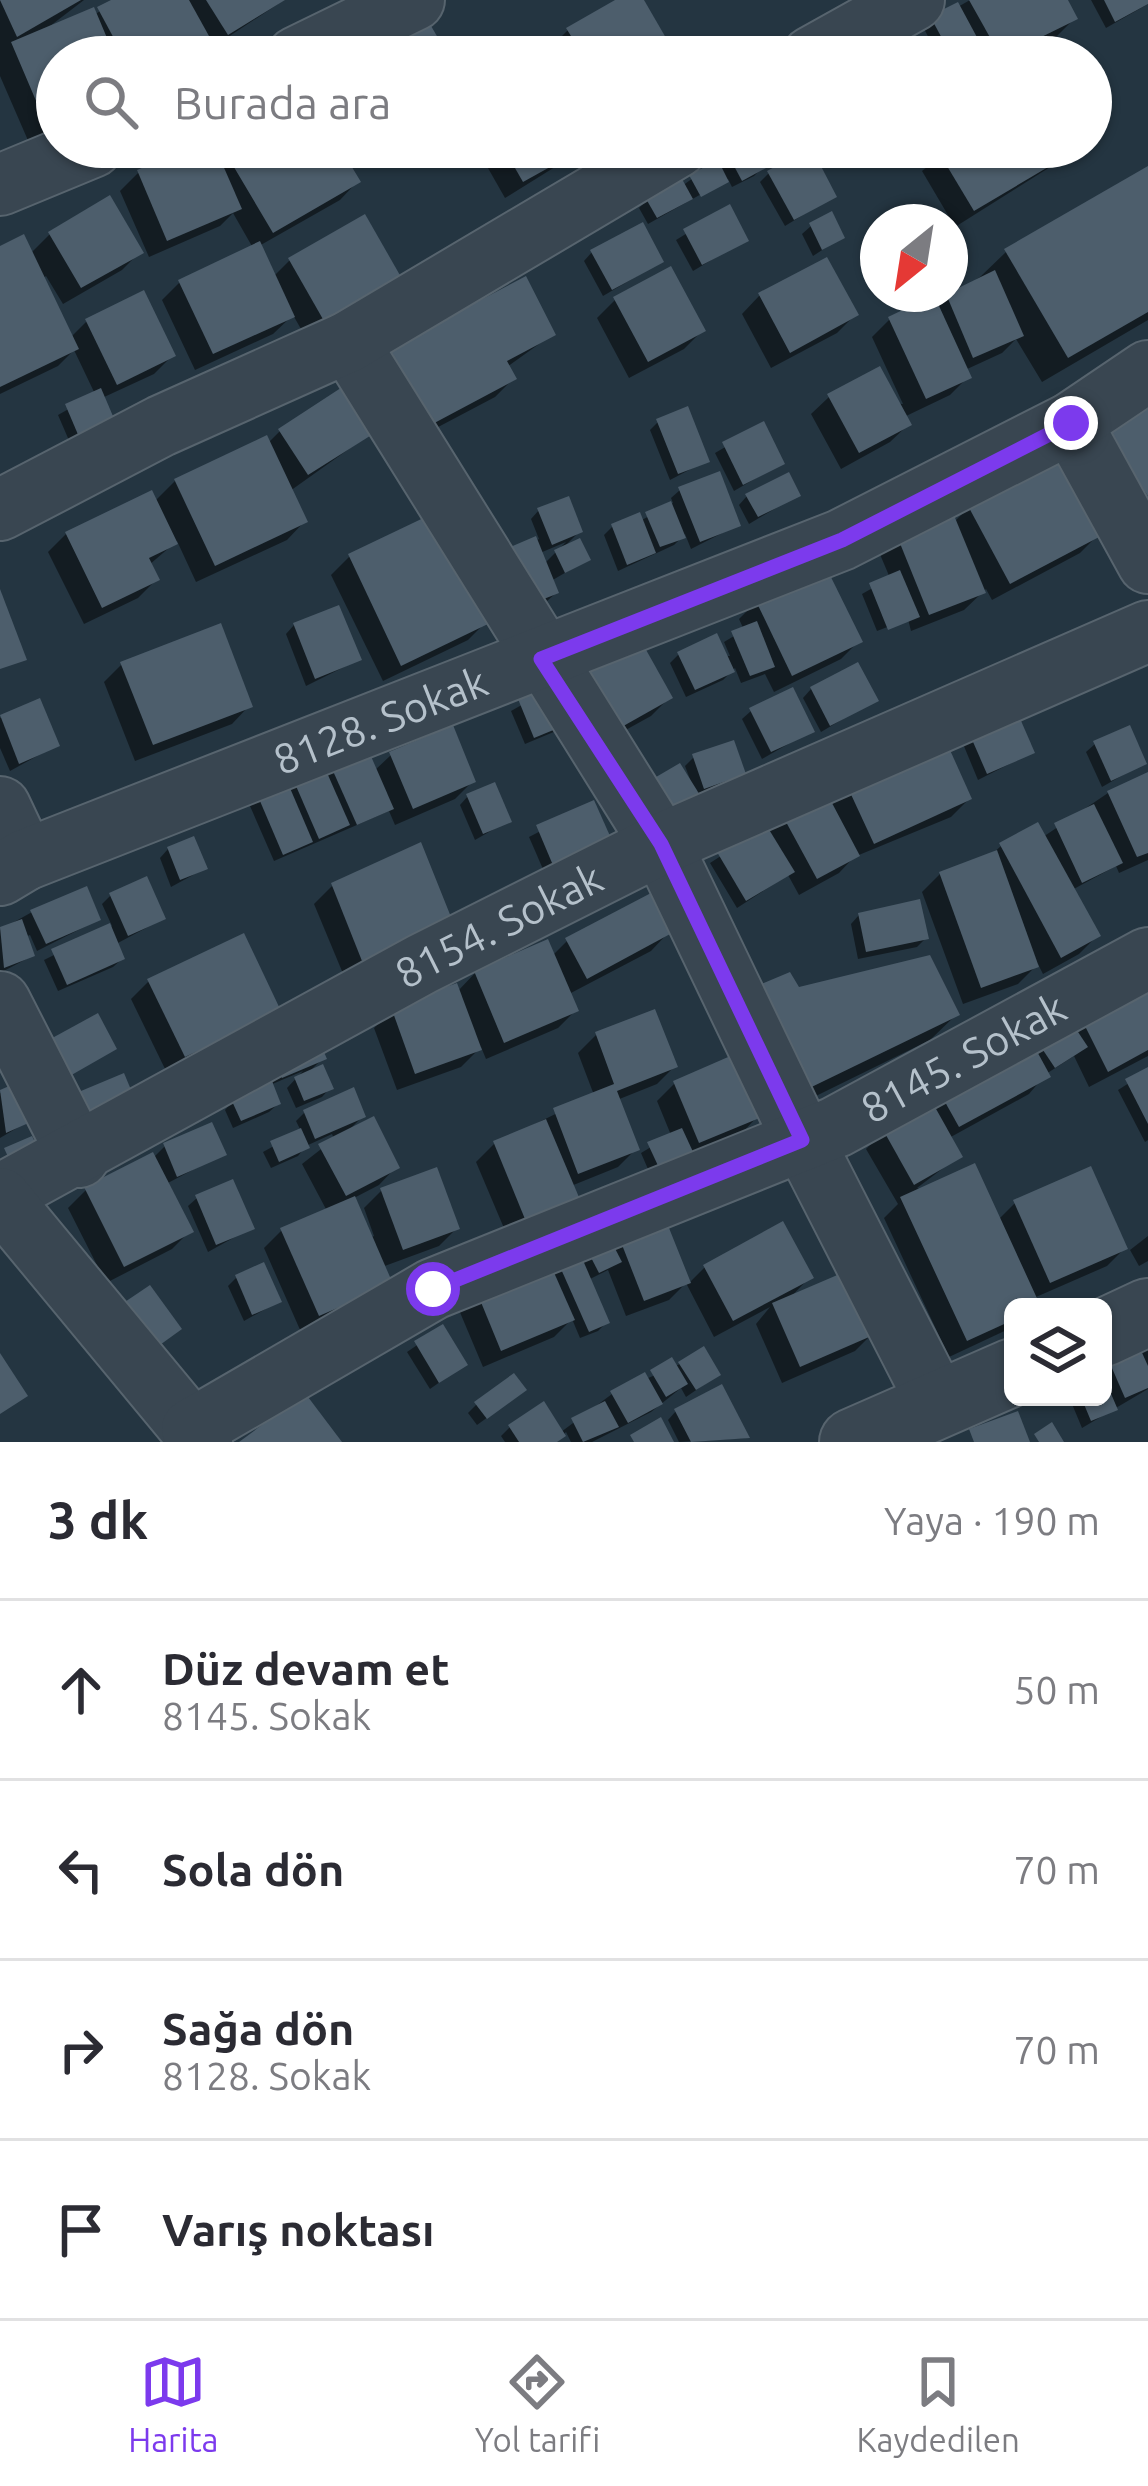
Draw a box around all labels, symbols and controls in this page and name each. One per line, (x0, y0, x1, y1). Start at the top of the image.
search box (36, 36, 1112, 168)
icon: search (78, 69, 144, 135)
text: Burada ara (174, 77, 391, 128)
north arrow (860, 204, 968, 312)
route end (1044, 396, 1098, 450)
street label: 8128. Sokak (267, 657, 494, 783)
street label: 8154. Sokak (387, 853, 610, 997)
street label: 8145. Sokak (853, 983, 1073, 1132)
route start (406, 1262, 460, 1316)
map controls (1004, 1298, 1112, 1406)
button: layers (1004, 1298, 1112, 1406)
text: 3 dk (48, 1491, 148, 1549)
text: Yaya · 190 m (884, 1499, 1100, 1542)
text: Düz devam et (162, 1643, 450, 1694)
icon: ahead (48, 1657, 114, 1723)
text: 50 m (1013, 1668, 1100, 1711)
text: 8145. Sokak (162, 1694, 371, 1737)
icon: left (48, 1837, 114, 1903)
text: Sola dön (162, 1844, 344, 1895)
text: 70 m (1013, 1848, 1100, 1891)
text: Sağa dön (162, 2003, 354, 2054)
icon: right (48, 2017, 114, 2083)
text: 70 m (1013, 2028, 1100, 2071)
text: 8128. Sokak (162, 2054, 371, 2097)
icon: arrive (48, 2197, 114, 2263)
text: Varış noktası (162, 2204, 435, 2255)
tab: Harita (128, 2349, 219, 2458)
tab: Yol tarifi (475, 2349, 600, 2458)
tab: Kaydedilen (856, 2349, 1020, 2458)

